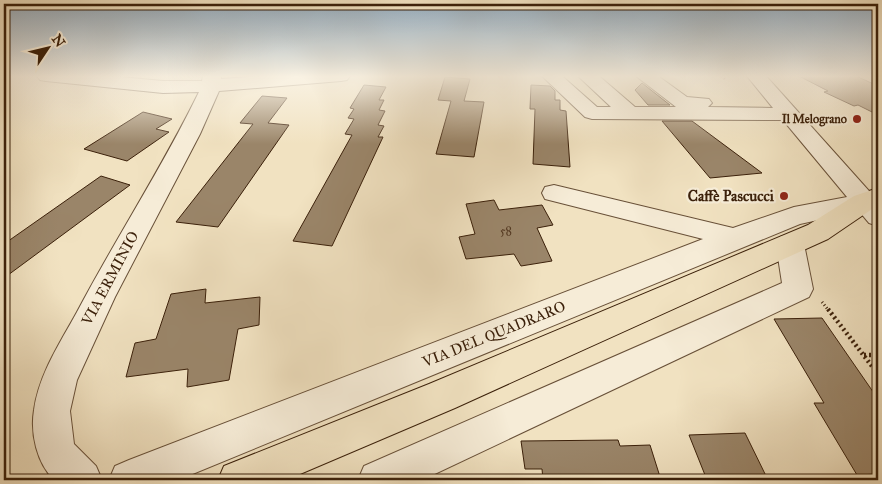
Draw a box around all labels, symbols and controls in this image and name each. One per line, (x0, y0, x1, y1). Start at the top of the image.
north arrow (22, 22, 72, 72)
text: N (48, 31, 69, 51)
place label: Il Melograno (782, 112, 847, 127)
marker: Il Melograno (851, 113, 863, 125)
place label: Caffè Pascucci (688, 187, 775, 205)
marker: Caffè Pascucci (778, 190, 790, 202)
house number: 58 (500, 224, 512, 238)
street label: VIA ERMINIO (77, 228, 142, 329)
street label: VIA DEL QUADRARO (419, 297, 568, 371)

